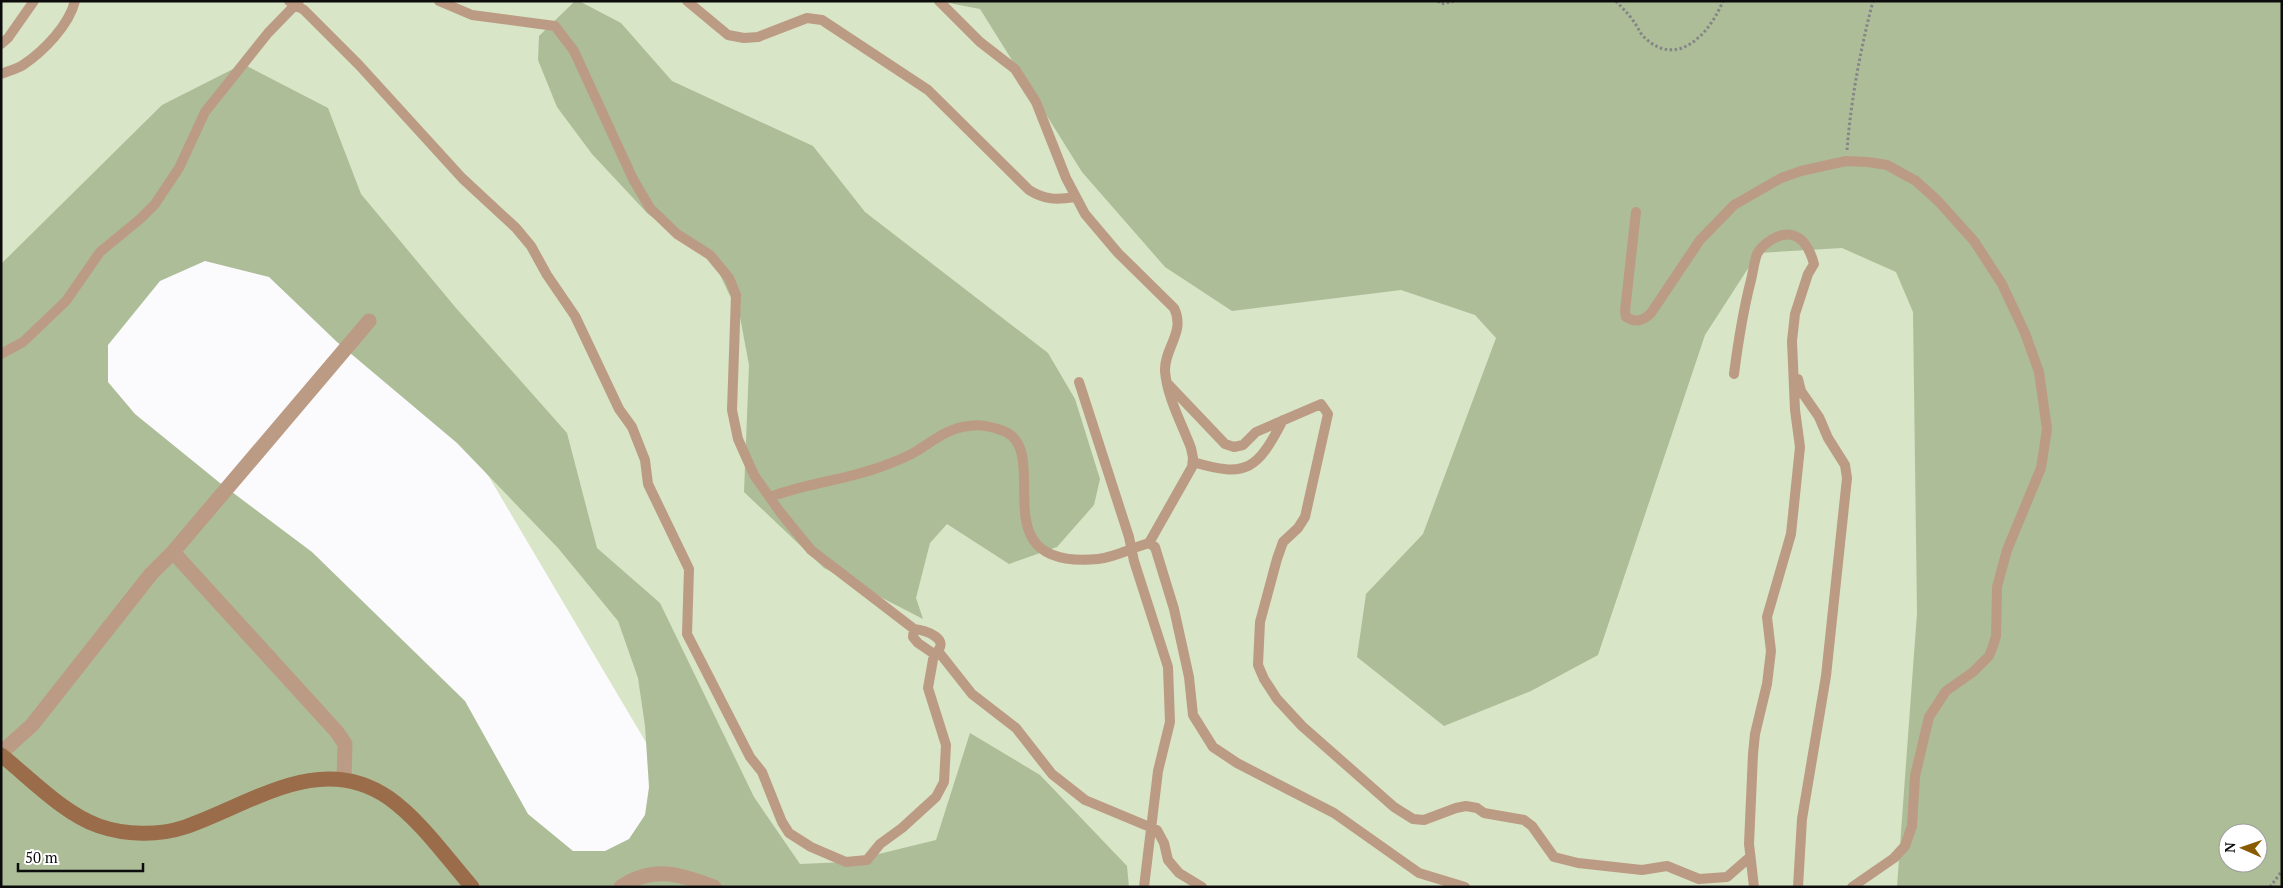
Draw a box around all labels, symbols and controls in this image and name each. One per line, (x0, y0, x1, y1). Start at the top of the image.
north arrow (2218, 823, 2268, 873)
scale bar (18, 840, 142, 872)
text: N (2220, 842, 2239, 853)
text: 50 m (25, 847, 58, 867)

